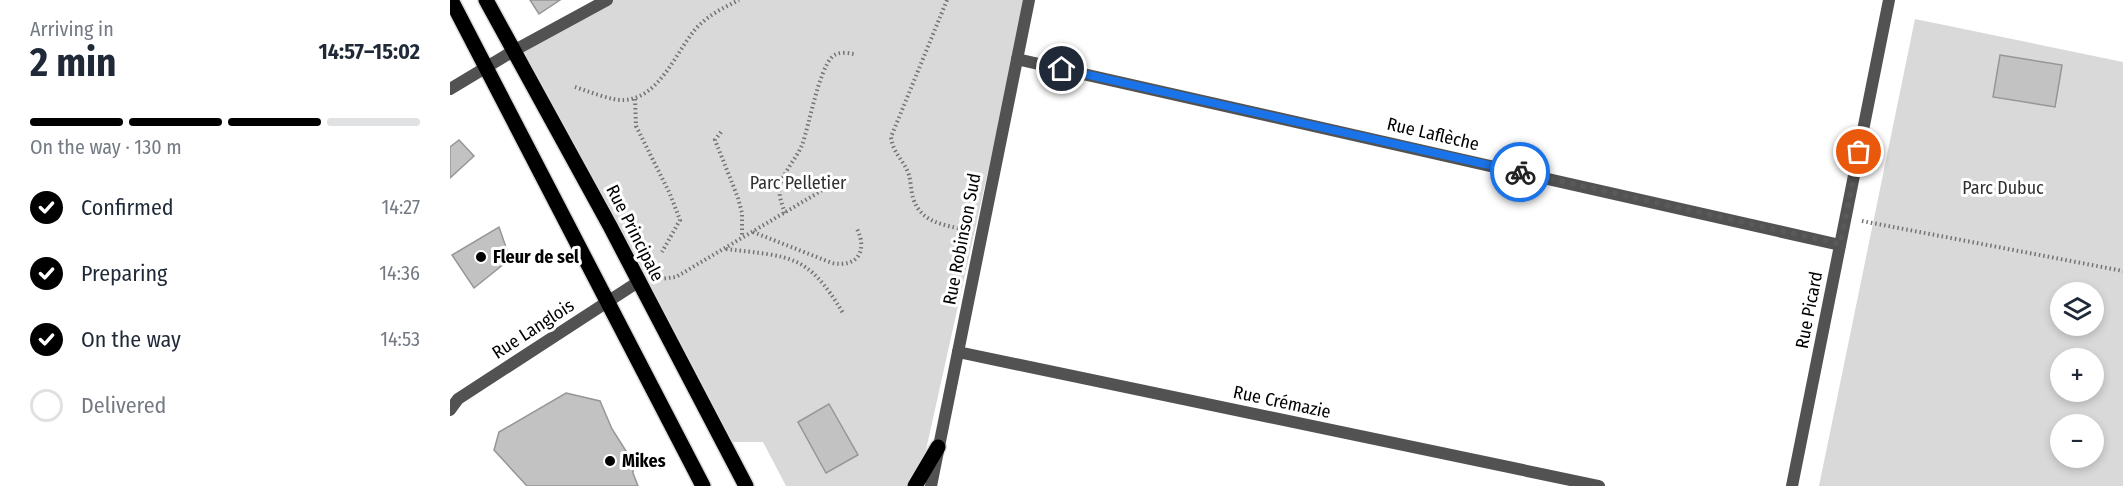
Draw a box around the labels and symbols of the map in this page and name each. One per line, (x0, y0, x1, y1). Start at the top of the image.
pin (1036, 43, 1087, 94)
street label: Rue Laflèche (1385, 113, 1481, 155)
pin (1833, 126, 1884, 177)
courier (1490, 142, 1550, 202)
street label: Rue Robinson Sud (938, 171, 986, 307)
park label: Parc Pelletier (750, 172, 847, 194)
park label: Parc Dubuc (1962, 177, 2044, 199)
street label: Rue Principale (601, 181, 669, 285)
place label: Fleur de sel (493, 246, 579, 268)
marker: Fleur de sel (474, 250, 488, 264)
street label: Rue Picard (1791, 270, 1827, 350)
street label: Rue Langlois (488, 294, 578, 364)
street label: Rue Crémazie (1231, 381, 1333, 423)
place label: Mikes (622, 450, 666, 472)
marker: Mikes (603, 454, 617, 468)

